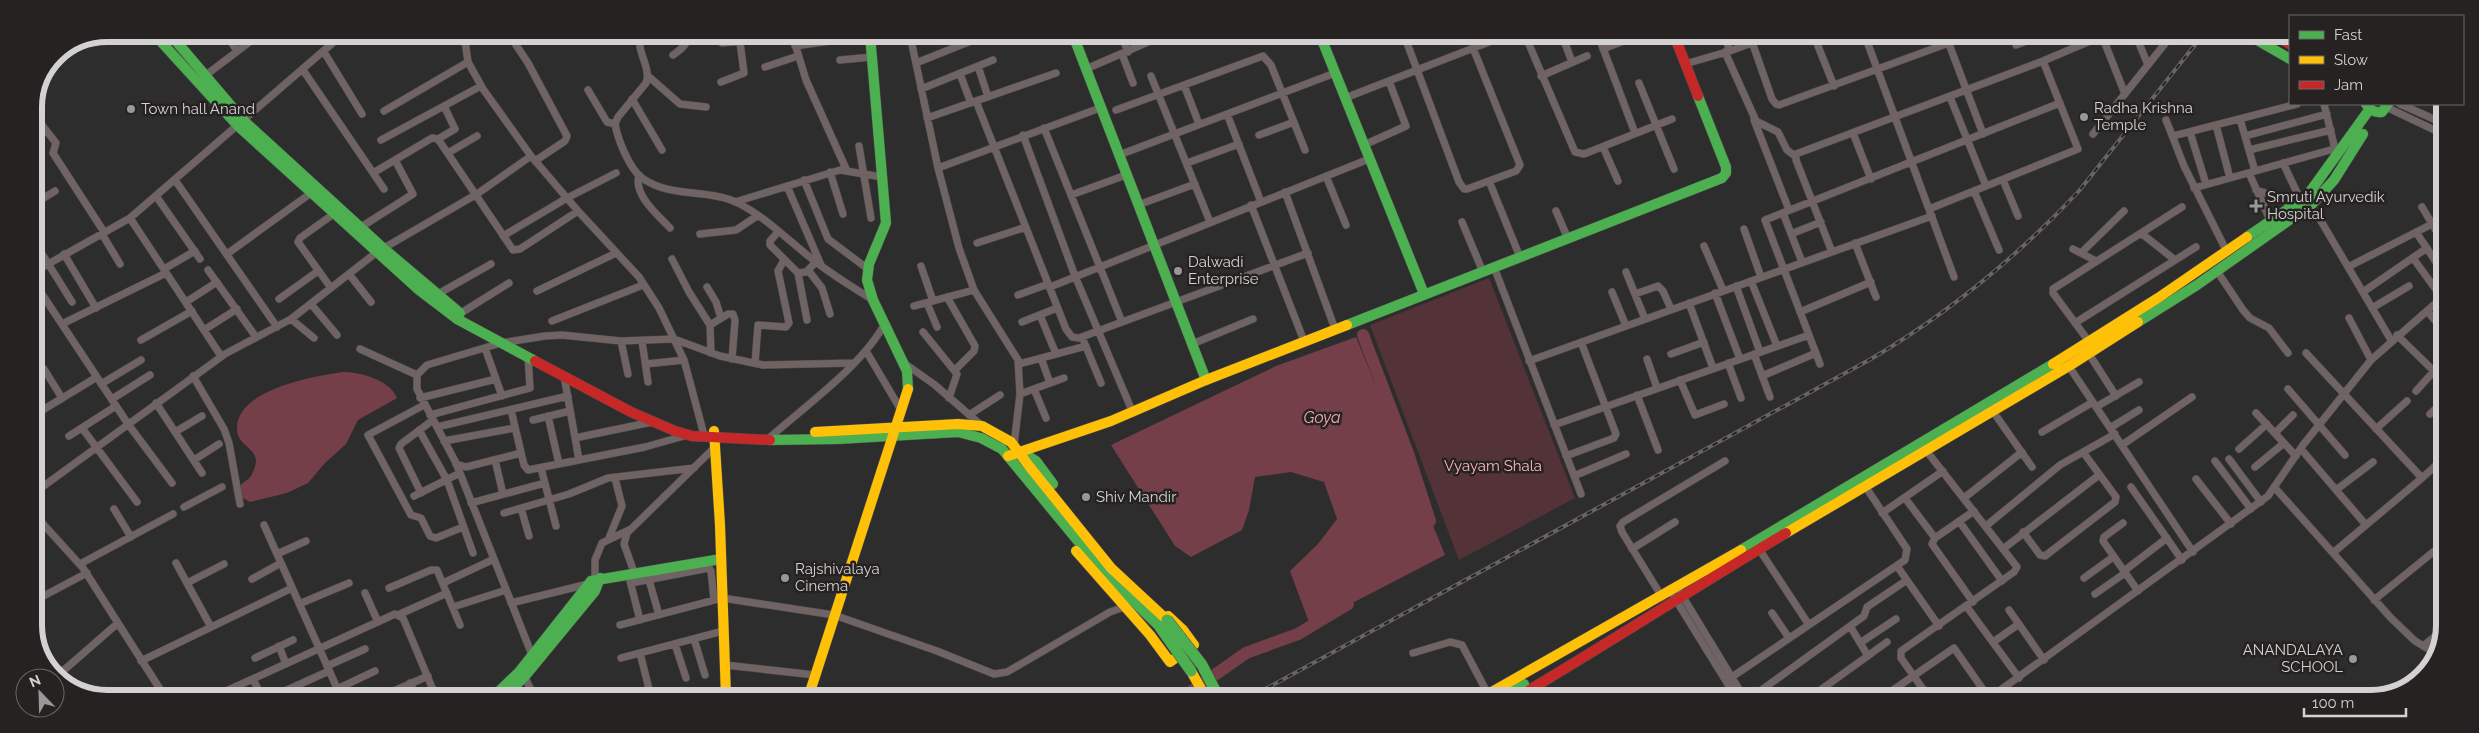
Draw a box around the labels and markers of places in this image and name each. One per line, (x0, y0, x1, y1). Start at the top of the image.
place label: Radha Krishna Temple (2094, 99, 2193, 134)
place label: Town hall Anand (141, 100, 255, 118)
marker: Town hall Anand (125, 103, 137, 115)
marker: Radha Krishna Temple (2078, 111, 2090, 123)
place label: Smruti Ayurvedik Hospital (2267, 188, 2385, 223)
marker: Smruti Ayurvedik Hospital (2249, 199, 2263, 213)
place label: Dalwadi Enterprise (1188, 253, 1259, 288)
marker: Dalwadi Enterprise (1172, 265, 1184, 277)
place label: Shiv Mandir (1096, 488, 1177, 506)
marker: Shiv Mandir (1080, 491, 1092, 503)
place label: Rajshivalaya Cinema (795, 560, 880, 595)
marker: Rajshivalaya Cinema (779, 572, 791, 584)
place label: ANANDALAYA SCHOOL (2243, 641, 2343, 676)
marker: ANANDALAYA SCHOOL (2347, 653, 2359, 665)

